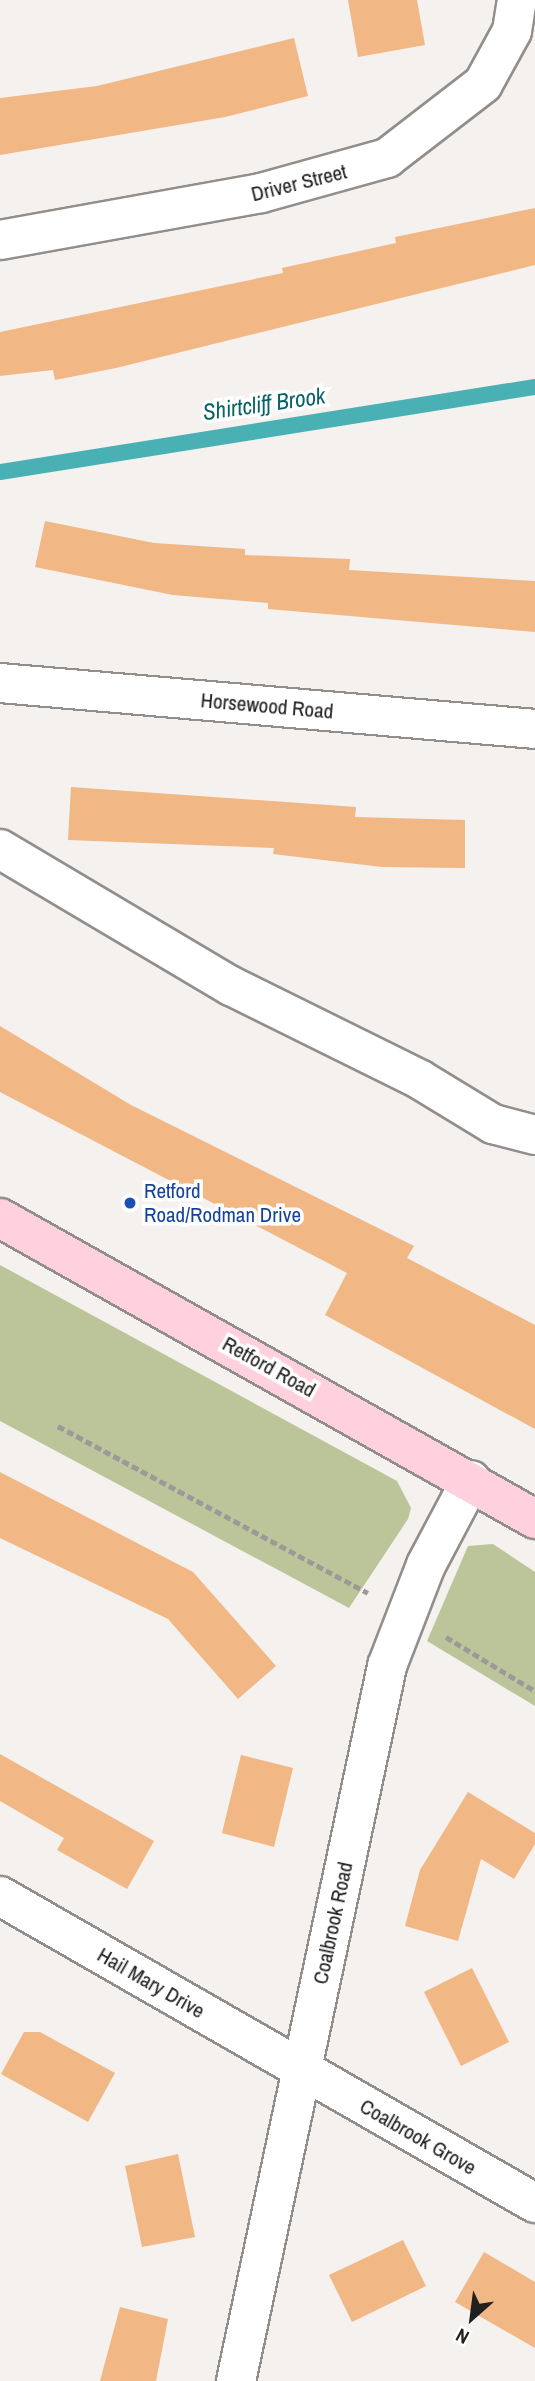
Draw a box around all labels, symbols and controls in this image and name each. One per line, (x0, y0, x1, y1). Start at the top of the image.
street label: Driver Street (249, 159, 349, 207)
water label: Shirtcliff Brook (201, 382, 327, 426)
street label: Horsewood Road (200, 688, 334, 724)
place label: Retford Road/Rodman Drive (144, 1178, 301, 1228)
marker: Retford Road/Rodman Drive (122, 1195, 138, 1211)
street label: Retford Road (218, 1331, 320, 1403)
street label: Coalbrook Road (308, 1860, 358, 1986)
street label: Hail Mary Drive (93, 1942, 209, 2024)
street label: Coalbrook Grove (355, 2094, 481, 2180)
north arrow (437, 2283, 507, 2353)
text: N (451, 2322, 473, 2351)

